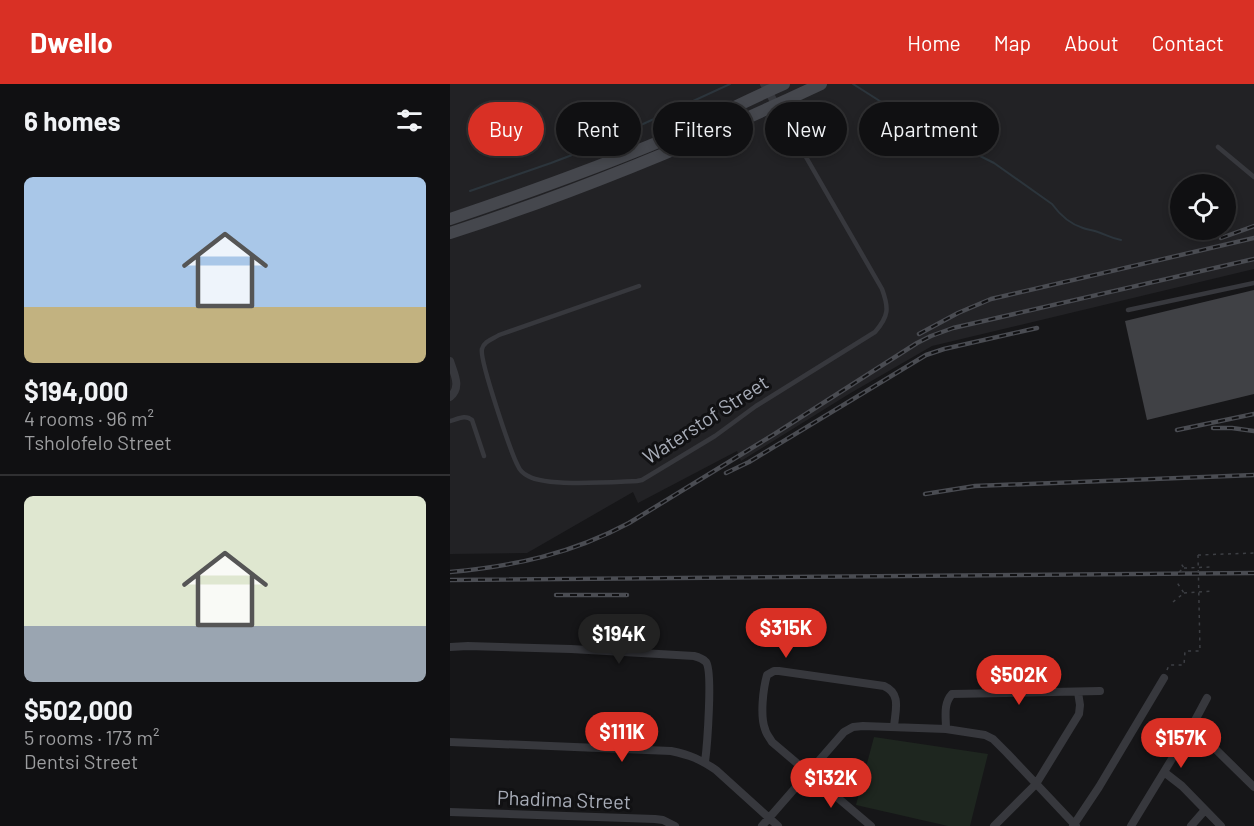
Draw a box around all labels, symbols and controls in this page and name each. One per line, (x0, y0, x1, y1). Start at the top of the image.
text: Dwello (30, 25, 113, 59)
text: Home (907, 30, 961, 55)
text: Map (994, 30, 1031, 55)
text: About (1064, 30, 1119, 55)
text: Contact (1152, 30, 1224, 55)
chip: Buy (468, 102, 544, 156)
chip: Rent (556, 102, 641, 156)
chip: Filters (653, 102, 753, 156)
chip: New (765, 102, 847, 156)
chip: Apartment (859, 102, 999, 156)
icon: filters (393, 104, 426, 137)
text: 6 homes (24, 105, 121, 136)
map controls (1170, 174, 1236, 240)
button: locate (1170, 174, 1236, 240)
icon: home (171, 216, 279, 324)
street label: Waterstof Street (638, 370, 772, 468)
text: $194,000 (24, 375, 128, 406)
text: 4 rooms · 96 m² (24, 406, 154, 430)
text: Tsholofelo Street (24, 430, 172, 454)
icon: home (171, 535, 279, 643)
pin: $315K (744, 608, 828, 659)
pin: $194K (577, 614, 661, 665)
text: $315K (760, 615, 812, 639)
text: $194K (592, 621, 646, 645)
pin: $502K (977, 655, 1061, 706)
text: $502K (990, 662, 1048, 686)
text: $502,000 (24, 694, 133, 725)
pin: $111K (580, 712, 664, 763)
pin: $157K (1139, 718, 1223, 769)
text: $111K (599, 719, 645, 743)
text: 5 rooms · 173 m² (24, 725, 159, 749)
text: $157K (1155, 725, 1207, 749)
text: Dentsi Street (24, 749, 138, 773)
pin: $132K (789, 758, 873, 809)
text: $132K (804, 765, 858, 789)
street label: Phadima Street (497, 785, 631, 813)

